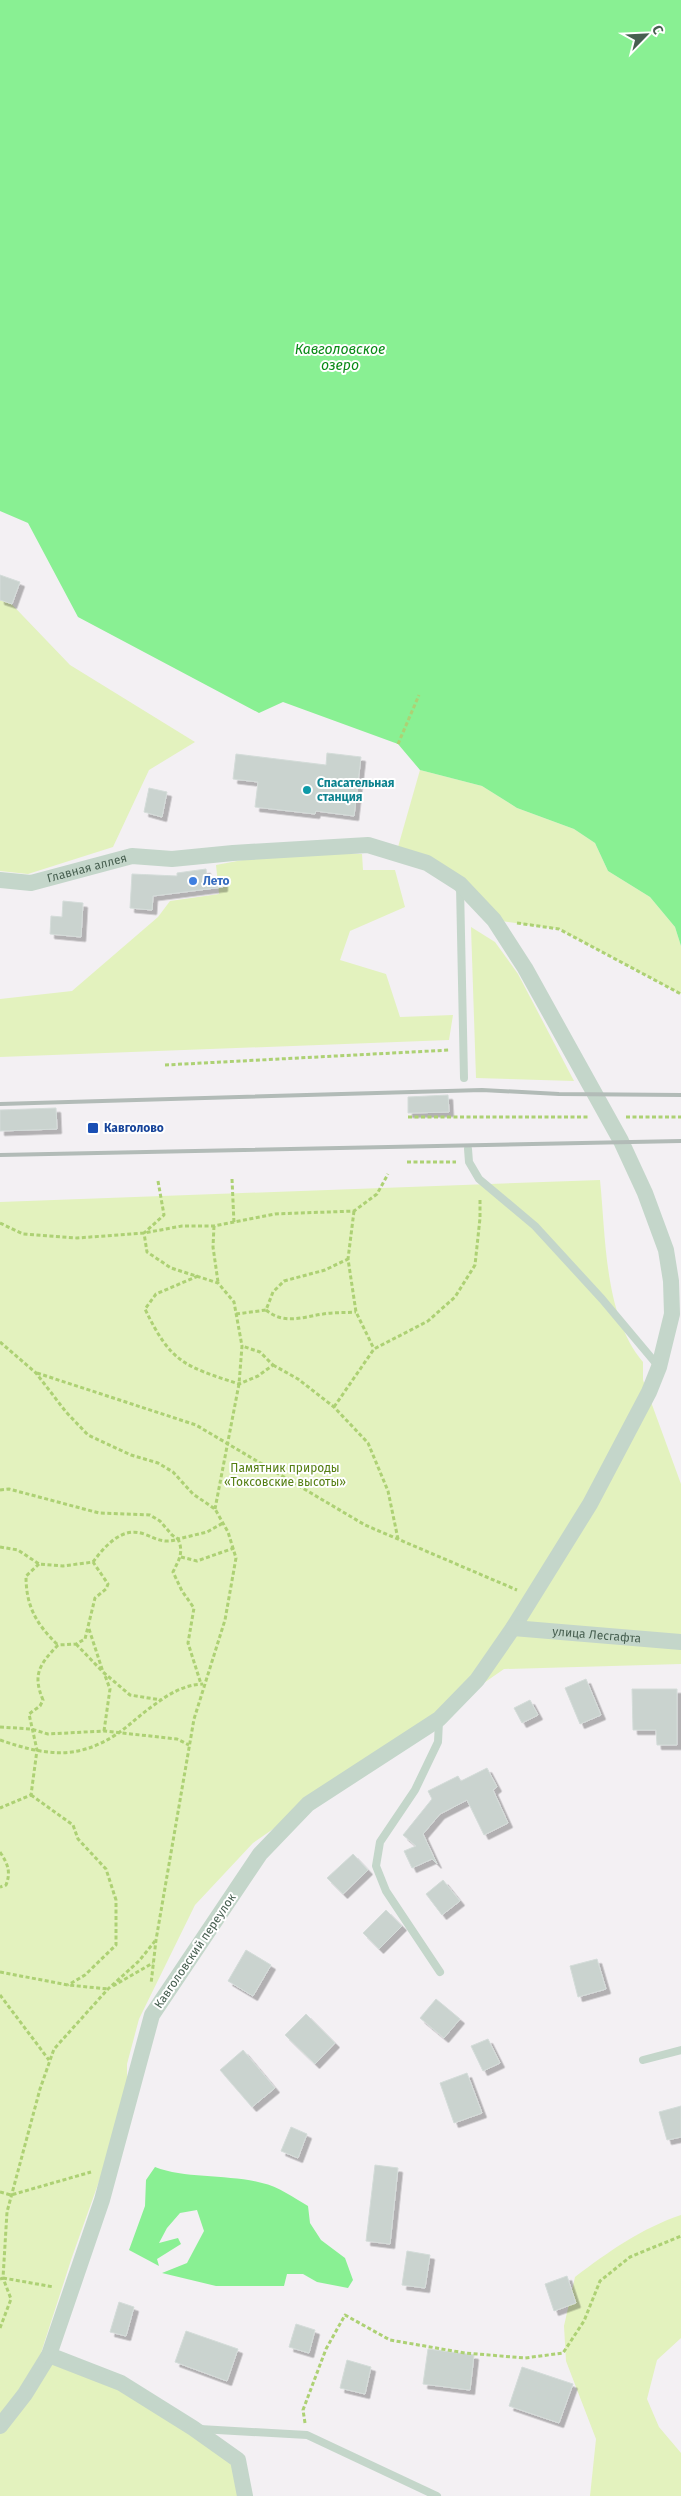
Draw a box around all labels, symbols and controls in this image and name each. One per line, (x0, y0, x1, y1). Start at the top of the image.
north arrow (621, 10, 671, 60)
text: С (648, 23, 667, 37)
water label: Кавголовское озеро (295, 341, 385, 374)
place label: Спасательная станция (317, 776, 395, 804)
marker: Спасательная станция (301, 784, 313, 796)
street label: Главная аллея (45, 851, 128, 885)
place label: Лето (203, 874, 230, 888)
marker: Лето (187, 875, 199, 887)
marker: Кавголово (86, 1121, 100, 1135)
place label: Кавголово (104, 1121, 164, 1135)
park label: Памятник природы «Токсовские высоты» (224, 1461, 346, 1489)
street label: улица Лесгафта (552, 1624, 642, 1646)
street label: Кавголовский переулок (151, 1890, 239, 2011)

